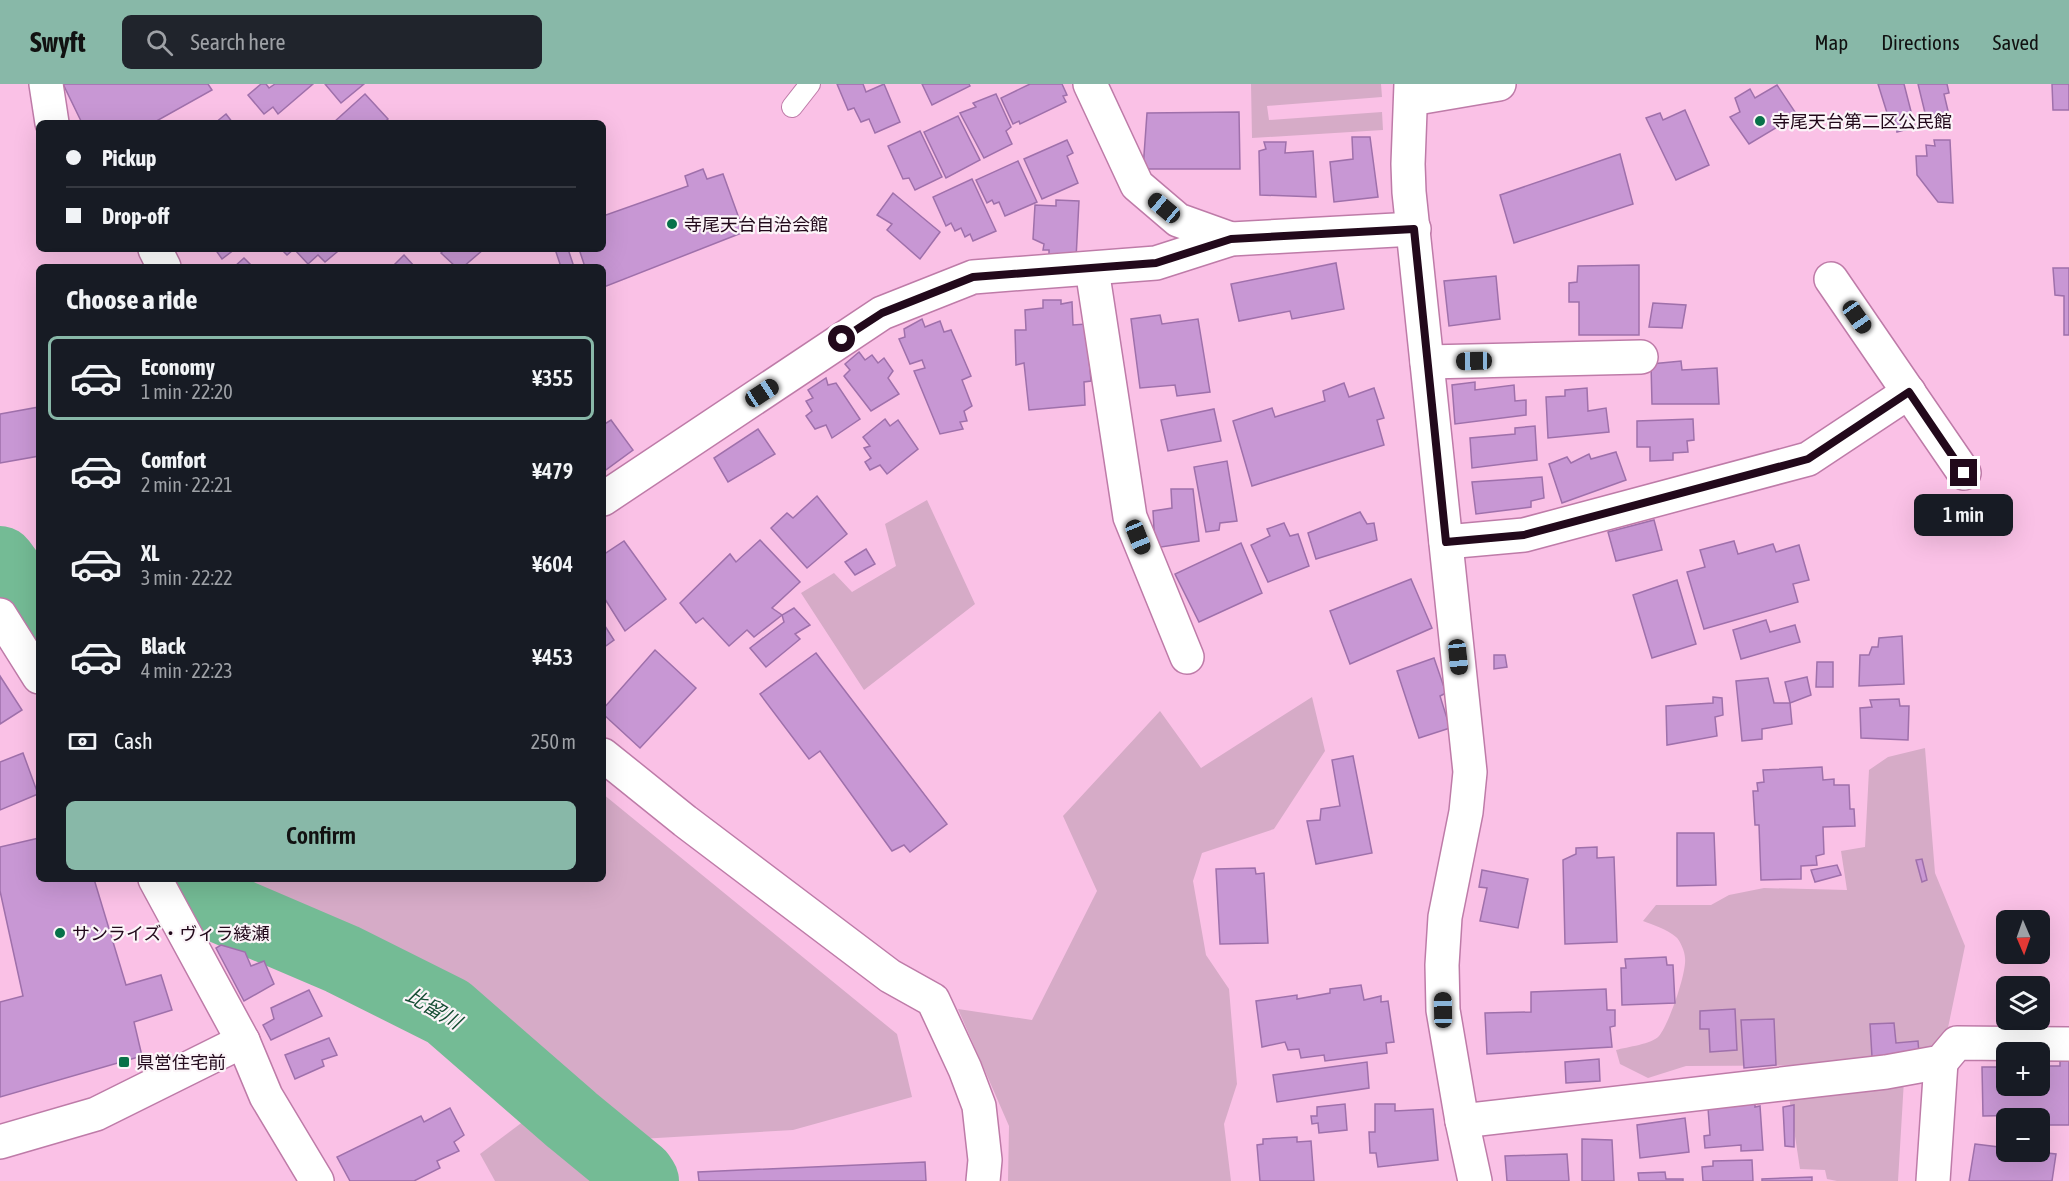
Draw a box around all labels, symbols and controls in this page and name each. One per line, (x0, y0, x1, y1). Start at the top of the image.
search box (122, 15, 542, 69)
text: Swyft (30, 26, 86, 58)
icon: search (143, 26, 176, 59)
text: Search here (191, 29, 285, 55)
text: Map (1814, 30, 1848, 54)
text: Directions (1881, 30, 1960, 54)
text: Saved (1993, 30, 2039, 54)
place label: 寺尾天台第二区公民館 (1772, 111, 1952, 132)
marker: 寺尾天台第二区公民館 (1753, 114, 1767, 128)
text: Pickup (102, 145, 157, 171)
car (1144, 190, 1184, 226)
text: Drop-off (102, 203, 169, 229)
place label: 寺尾天台自治会館 (684, 214, 828, 235)
marker: 寺尾天台自治会館 (665, 217, 679, 231)
text: Choose a ride (66, 284, 198, 315)
car (1839, 297, 1875, 337)
route start (828, 325, 855, 352)
icon: car (69, 351, 123, 405)
car (1456, 352, 1492, 370)
text: Economy (141, 354, 215, 380)
text: ¥355 (532, 365, 573, 391)
car (742, 376, 782, 410)
text: 1 min · 22:20 (141, 380, 233, 403)
icon: car (69, 444, 123, 498)
text: Comfort (141, 447, 206, 473)
text: ¥479 (532, 458, 573, 484)
route end (1950, 459, 1977, 486)
text: 2 min · 22:21 (141, 473, 233, 496)
callout: 1 min (1914, 494, 2014, 536)
text: 1 min (1943, 503, 1984, 526)
car (1123, 517, 1153, 557)
icon: car (69, 537, 123, 591)
text: XL (141, 540, 159, 566)
text: ¥604 (532, 551, 573, 577)
text: 3 min · 22:22 (141, 566, 233, 589)
icon: car (69, 630, 123, 684)
text: Black (141, 633, 185, 659)
car (1447, 638, 1469, 676)
text: ¥453 (532, 644, 573, 670)
text: 4 min · 22:23 (141, 659, 233, 682)
icon: cash (66, 725, 99, 758)
text: Cash (114, 728, 153, 754)
text: 250 m (531, 730, 576, 753)
button: Confirm (66, 801, 576, 870)
north arrow (1996, 910, 2050, 964)
map controls (1996, 910, 2050, 1162)
place label: サンライズ・ヴィラ綾瀬 (72, 923, 269, 944)
marker: サンライズ・ヴィラ綾瀬 (53, 926, 67, 940)
button: layers (1996, 976, 2050, 1030)
water label: 比留川 (402, 983, 467, 1034)
car (1434, 992, 1452, 1028)
button: + (1996, 1042, 2050, 1096)
place label: 県営住宅前 (136, 1052, 226, 1073)
marker: 県営住宅前 (117, 1055, 131, 1069)
button: − (1996, 1108, 2050, 1162)

